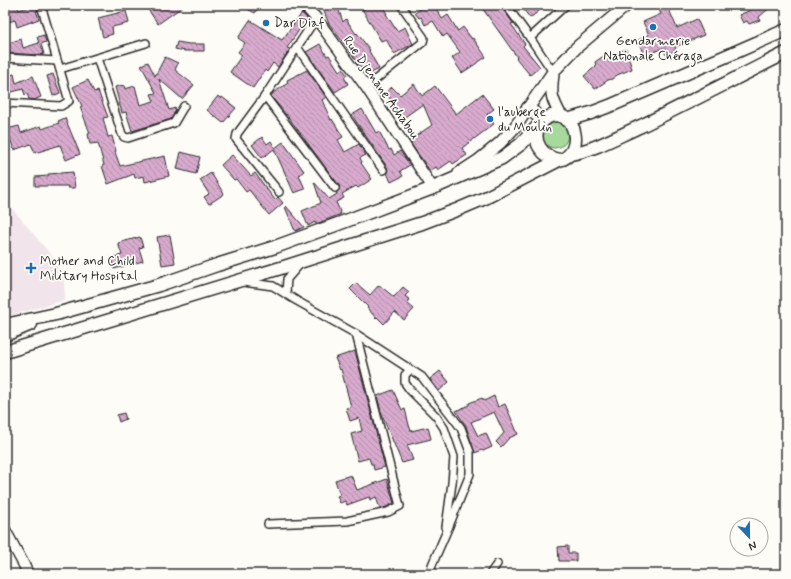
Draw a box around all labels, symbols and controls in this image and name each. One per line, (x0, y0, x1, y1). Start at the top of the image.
place label: Dar Diaf (274, 15, 325, 32)
marker: Dar Diaf (261, 18, 271, 28)
marker: Gendarmerie Nationale Chéraga (648, 22, 658, 32)
street label: Rue Djenane Achabou (339, 33, 423, 143)
place label: Gendarmerie Nationale Chéraga (603, 33, 703, 67)
place label: l'auberge du Moulin (498, 104, 552, 136)
marker: l'auberge du Moulin (485, 114, 495, 124)
place label: Mother and Child Military Hospital (40, 253, 137, 285)
marker: Mother and Child Military Hospital (25, 262, 37, 274)
north arrow (729, 517, 769, 557)
text: N (746, 537, 758, 553)

